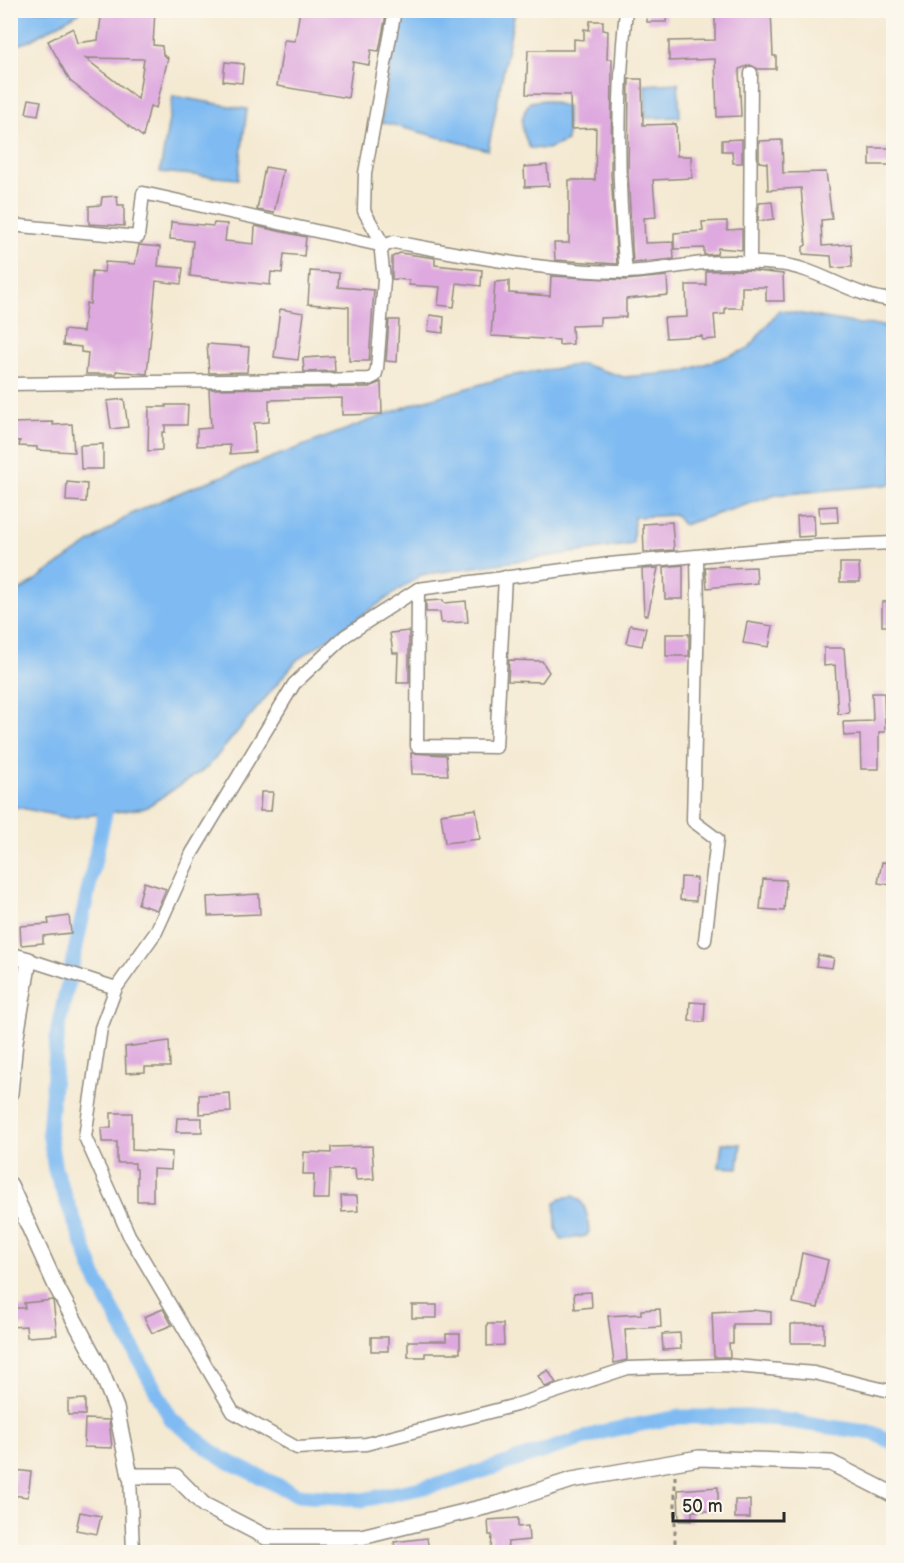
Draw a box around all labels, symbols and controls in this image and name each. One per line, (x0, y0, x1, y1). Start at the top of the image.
scale bar (673, 1485, 784, 1523)
text: 50 m (682, 1496, 723, 1517)

